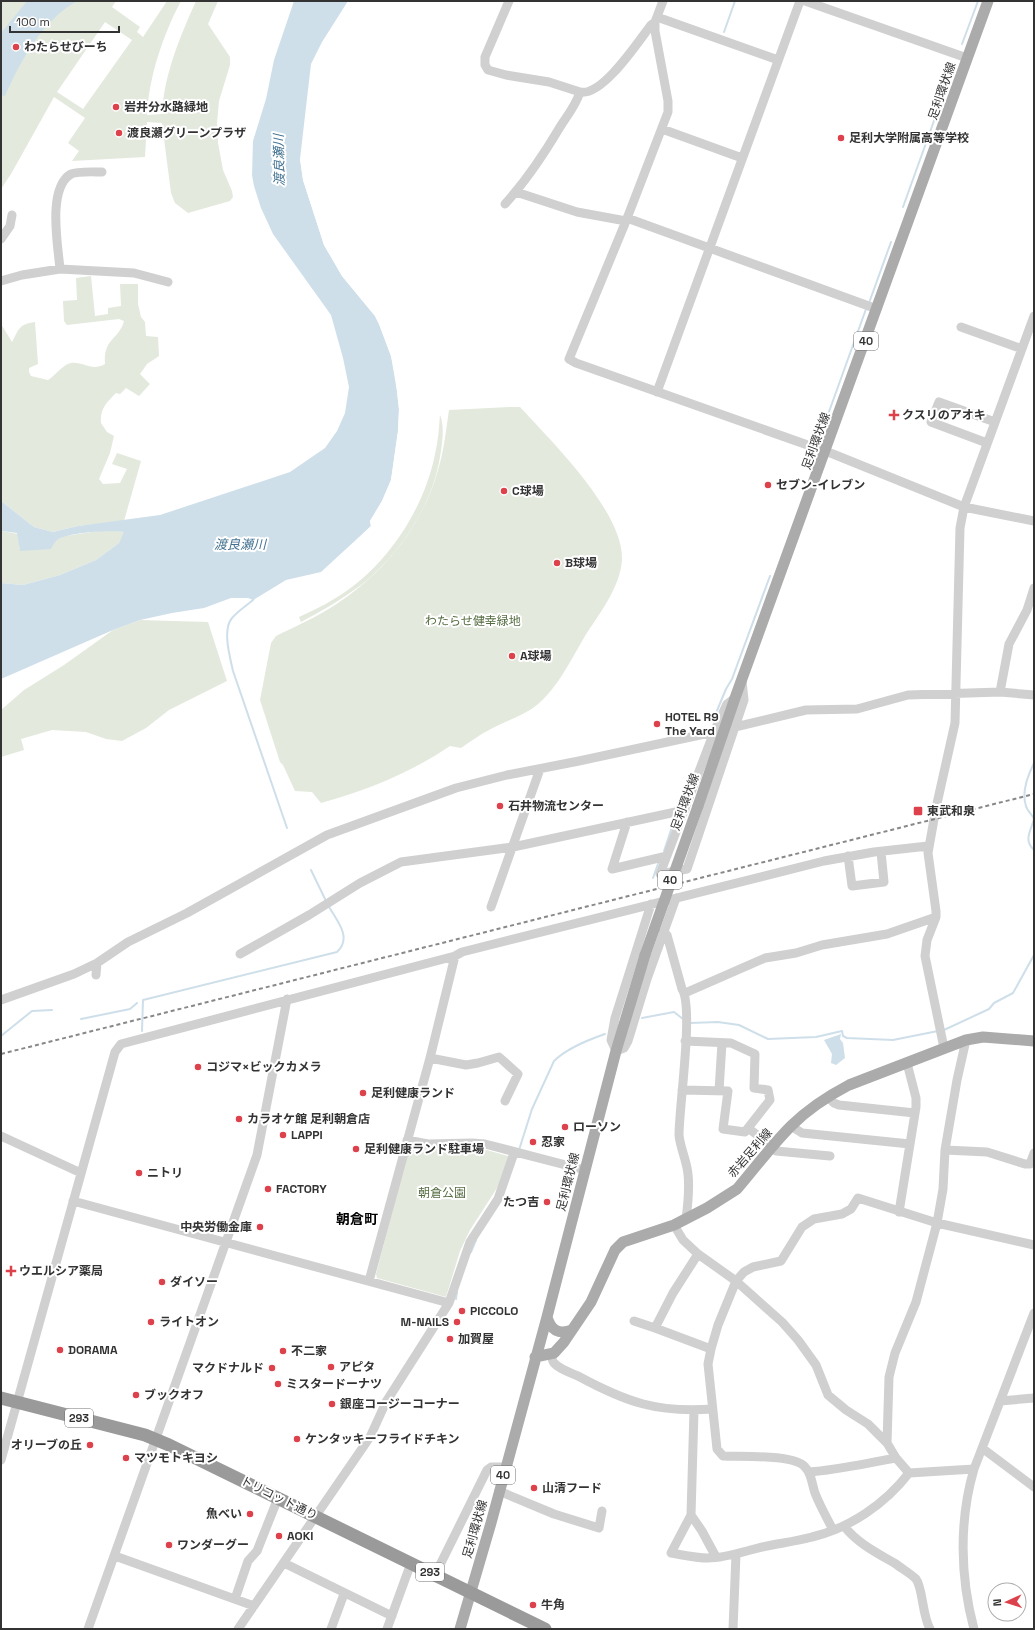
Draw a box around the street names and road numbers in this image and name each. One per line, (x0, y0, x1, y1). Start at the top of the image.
street label: 足利環状線 (925, 60, 959, 122)
road number: 40 (854, 332, 878, 350)
street label: 足利環状線 (798, 410, 834, 472)
street label: 足利環状線 (667, 771, 703, 833)
road number: 40 (658, 871, 682, 889)
street label: 赤岩足利線 (724, 1125, 776, 1181)
street label: 足利環状線 (553, 1151, 583, 1213)
road number: 293 (65, 1409, 93, 1427)
road number: 40 (491, 1466, 515, 1484)
street label: トリコット通り (238, 1472, 320, 1524)
street label: 足利環状線 (459, 1498, 491, 1560)
road number: 293 (416, 1563, 444, 1581)

